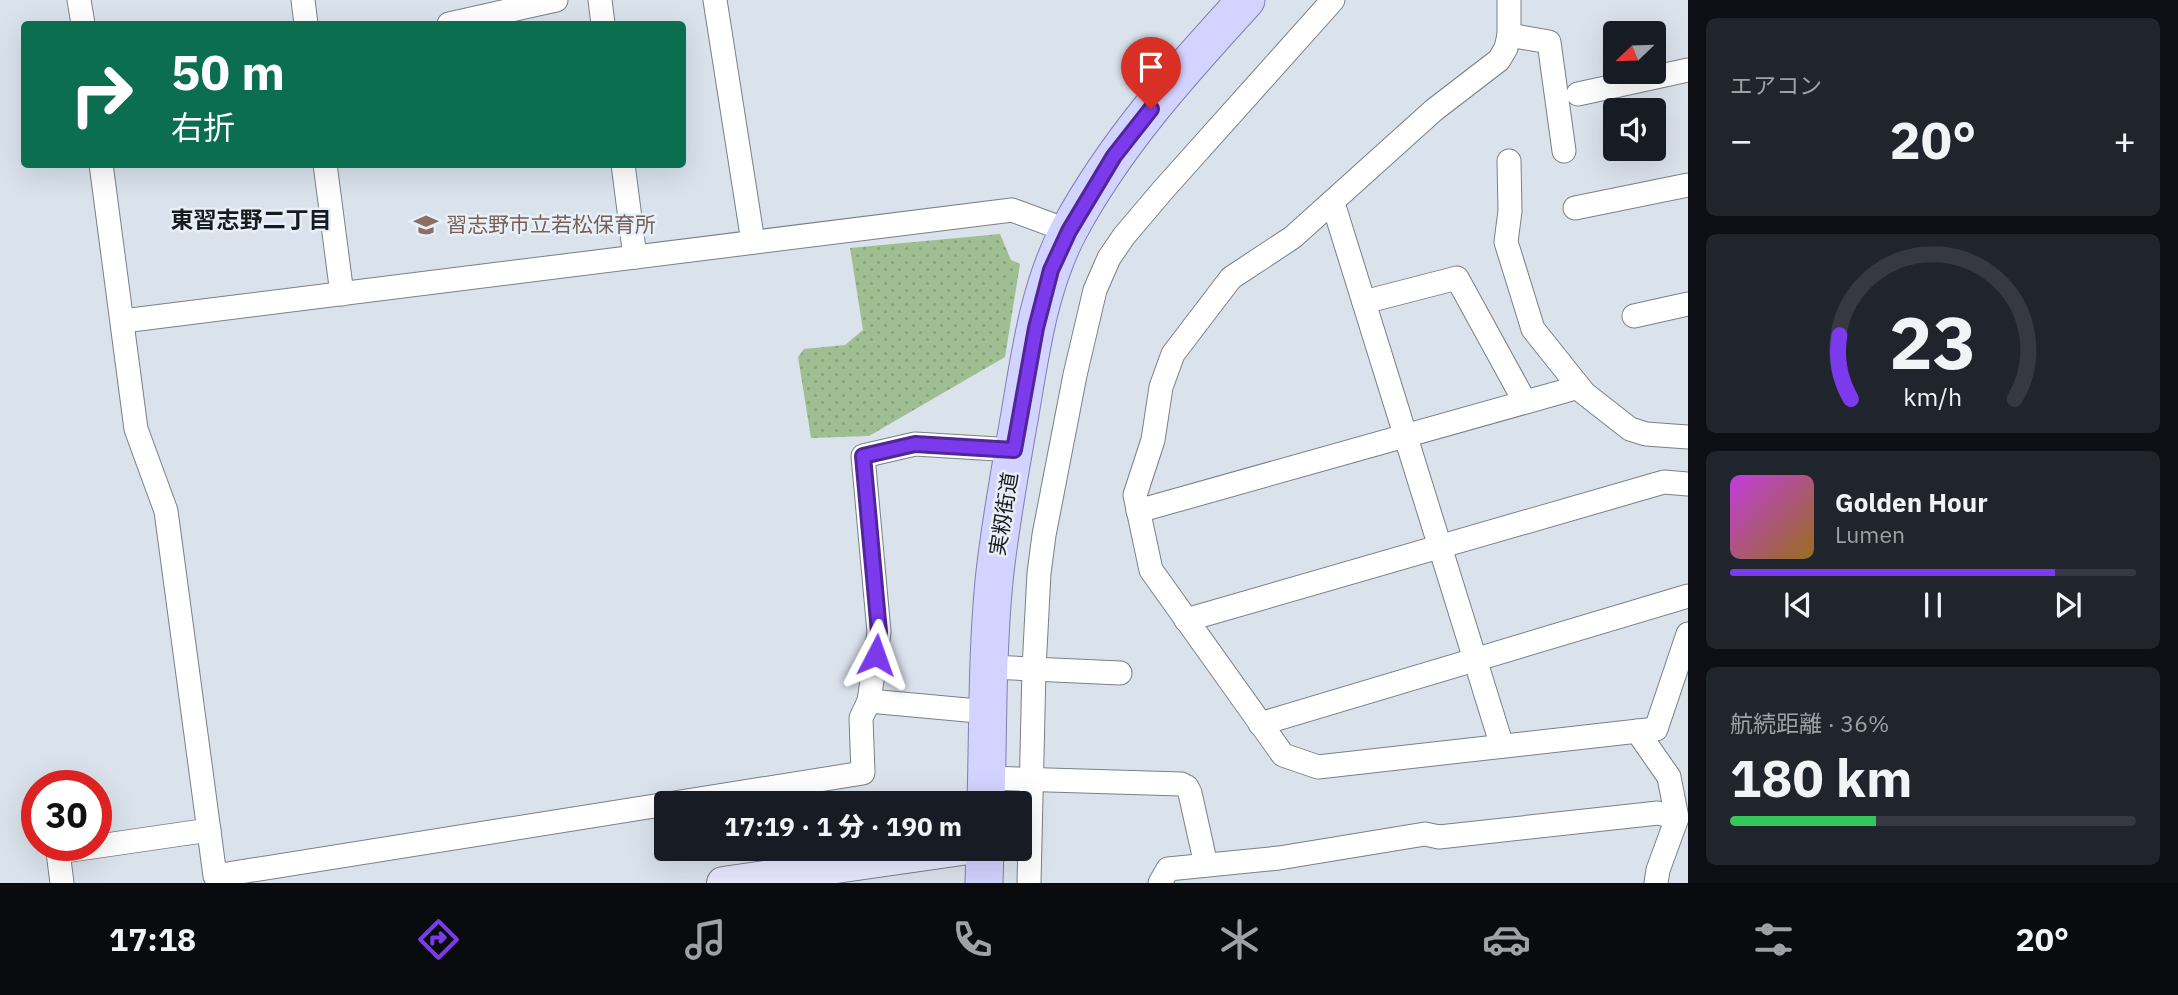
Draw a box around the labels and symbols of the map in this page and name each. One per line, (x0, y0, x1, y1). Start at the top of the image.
north arrow (1603, 21, 1666, 84)
pin (1121, 37, 1181, 109)
district label: 東習志野二丁目 (171, 204, 332, 234)
place label: 習志野市立若松保育所 (446, 210, 656, 238)
school or university icon: 習志野市立若松保育所 (412, 211, 440, 239)
street label: 実籾街道 (983, 470, 1023, 558)
position arrow (839, 618, 913, 692)
speed limit sign: 30 (21, 770, 112, 861)

